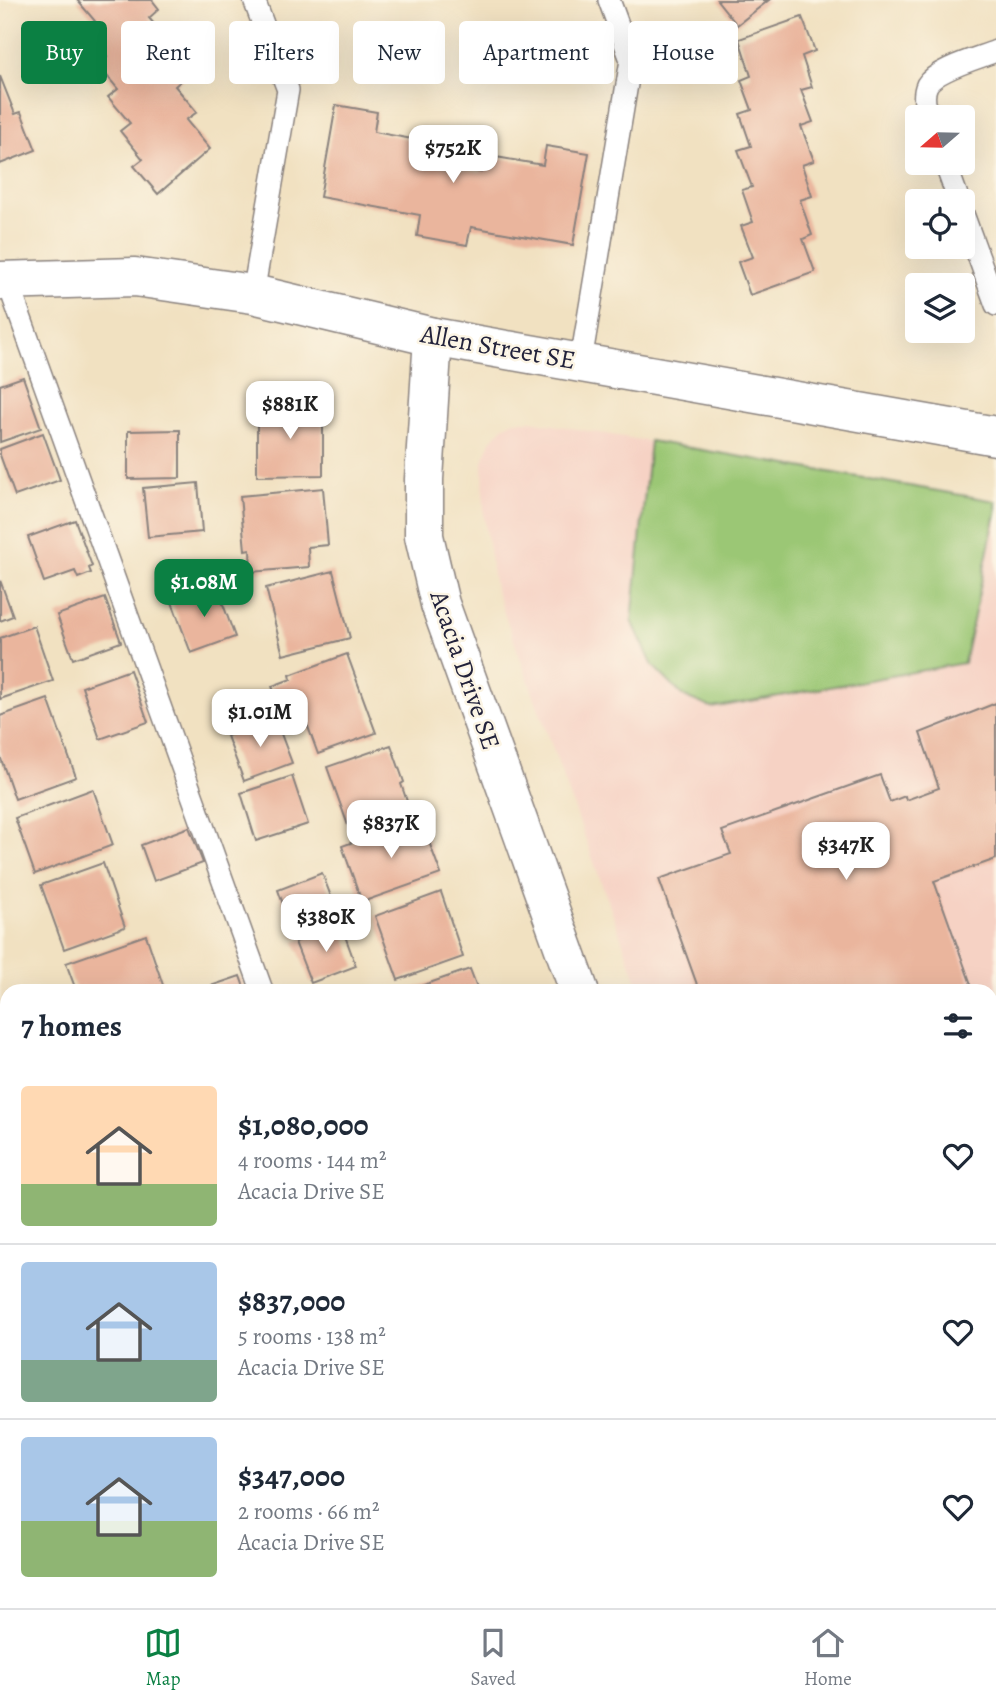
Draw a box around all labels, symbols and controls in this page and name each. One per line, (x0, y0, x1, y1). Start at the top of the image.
chip: Buy (21, 21, 107, 84)
chip: Rent (121, 21, 215, 84)
chip: Filters (229, 21, 339, 84)
chip: New (353, 21, 445, 84)
chip: Apartment (459, 21, 614, 84)
chip: House (628, 21, 738, 84)
north arrow (905, 105, 975, 175)
map controls (905, 105, 975, 343)
pin: $752K (404, 125, 502, 185)
text: $752K (425, 132, 481, 163)
button: locate (905, 189, 975, 259)
button: layers (905, 273, 975, 343)
street label: Allen Street SE (417, 316, 578, 378)
pin: $881K (241, 382, 339, 441)
text: $881K (262, 388, 318, 419)
pin: $1.08M (147, 560, 261, 619)
text: $1.08M (170, 566, 238, 597)
street label: Acacia Drive SE (421, 585, 509, 754)
pin: $1.01M (203, 690, 317, 749)
text: $1.01M (228, 696, 292, 727)
pin: $837K (342, 800, 440, 860)
text: $837K (363, 807, 419, 838)
pin: $347K (797, 822, 895, 882)
text: $347K (818, 829, 874, 860)
pin: $380K (277, 894, 375, 954)
text: $380K (297, 901, 355, 932)
text: 7 homes (21, 1006, 122, 1046)
icon: filters (939, 1007, 977, 1045)
text: $1,080,000 (238, 1105, 369, 1145)
icon: home (77, 1114, 161, 1198)
icon: heart (939, 1137, 977, 1175)
text: 4 rooms · 144 m² (238, 1145, 386, 1176)
text: Acacia Drive SE (238, 1176, 385, 1207)
text: $837,000 (238, 1281, 345, 1321)
icon: home (77, 1290, 161, 1374)
icon: heart (939, 1313, 977, 1351)
text: 5 rooms · 138 m² (238, 1321, 386, 1352)
text: Acacia Drive SE (238, 1352, 385, 1383)
text: $347,000 (238, 1456, 345, 1496)
icon: home (77, 1465, 161, 1549)
icon: heart (939, 1488, 977, 1526)
text: 2 rooms · 66 m² (238, 1496, 380, 1527)
text: Acacia Drive SE (238, 1527, 385, 1558)
tab: Map (144, 1624, 182, 1692)
tab: Saved (471, 1624, 516, 1692)
tab: Home (804, 1624, 852, 1692)

